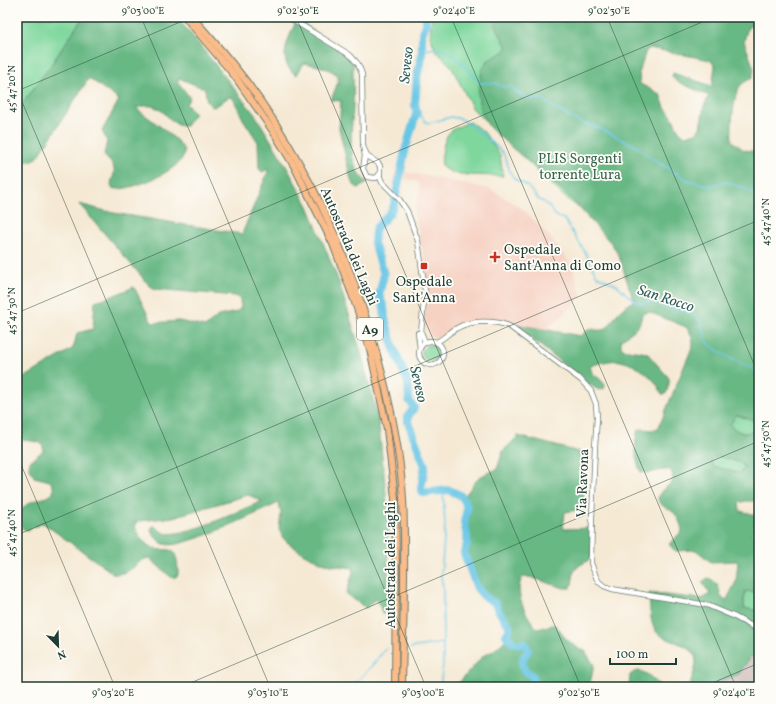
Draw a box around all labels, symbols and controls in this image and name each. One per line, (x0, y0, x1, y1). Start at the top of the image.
text: 9°03'00"E (122, 4, 164, 18)
text: 9°02'50"E (277, 4, 319, 18)
text: 9°02'40"E (433, 4, 475, 18)
text: 9°02'30"E (588, 4, 630, 18)
water label: Seveso (395, 46, 420, 85)
text: 45°47'20"N (5, 64, 19, 113)
park label: PLIS Sorgenti torrente Lura (538, 150, 622, 185)
street label: Autostrada dei Laghi (315, 184, 382, 309)
text: 45°47'40"N (759, 197, 773, 246)
place label: Ospedale Sant'Anna di Como (504, 241, 621, 276)
marker: Ospedale Sant'Anna di Como (489, 251, 501, 263)
marker: Ospedale Sant'Anna (419, 261, 429, 271)
place label: Ospedale Sant'Anna (393, 273, 455, 308)
water label: San Rocco (635, 280, 697, 318)
text: 45°47'30"N (5, 287, 19, 335)
road number: A9 (357, 318, 383, 340)
water label: Seveso (403, 364, 432, 405)
text: 45°47'50"N (759, 420, 773, 468)
street label: Via Ravona (573, 448, 594, 518)
street label: Autostrada dei Laghi (382, 501, 401, 629)
text: 45°47'40"N (5, 508, 19, 557)
north arrow (38, 626, 78, 666)
scale bar (610, 640, 676, 666)
text: N (55, 645, 68, 662)
text: 100 m (616, 647, 649, 663)
text: 9°03'20"E (92, 686, 134, 700)
text: 9°03'10"E (248, 686, 288, 700)
text: 9°03'00"E (402, 686, 444, 700)
text: 9°02'50"E (558, 686, 600, 700)
text: 9°02'40"E (713, 686, 755, 700)

